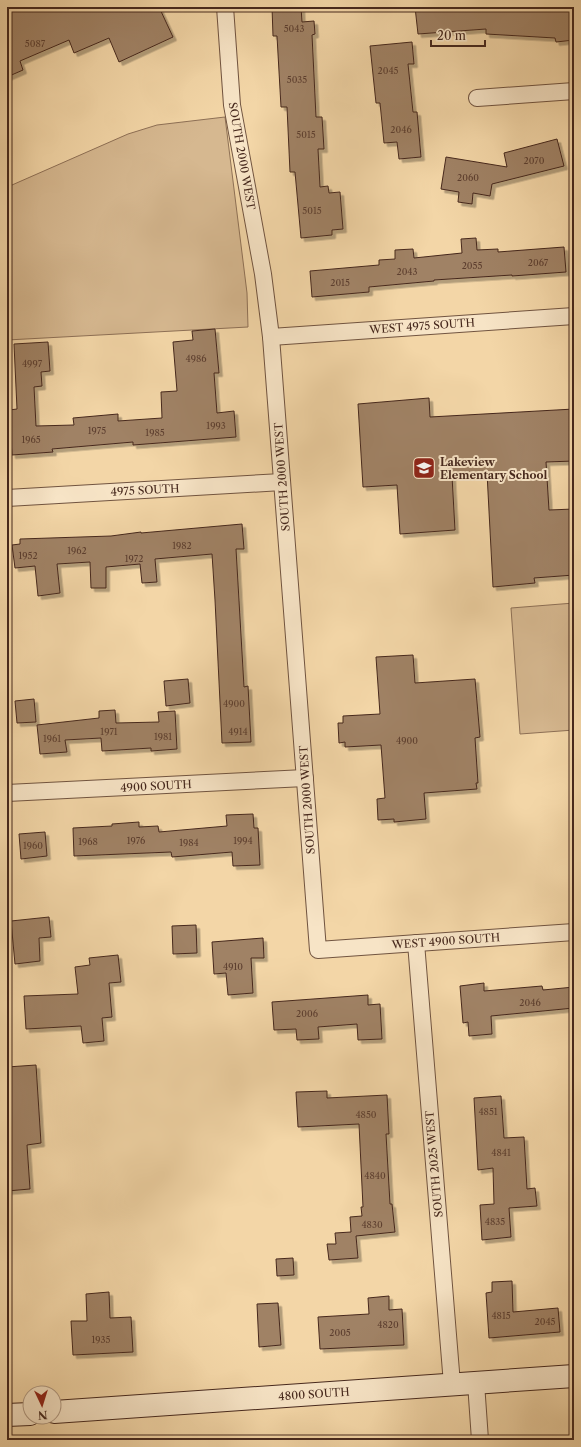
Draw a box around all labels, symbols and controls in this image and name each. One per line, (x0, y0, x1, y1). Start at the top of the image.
scale bar (431, 22, 485, 48)
house number: 5043 (284, 23, 304, 34)
text: 20 m (437, 28, 466, 43)
house number: 5087 (25, 38, 46, 49)
house number: 2045 (378, 65, 399, 76)
house number: 5035 (287, 74, 307, 85)
street label: SOUTH 2000 WEST (226, 101, 258, 212)
house number: 2046 (390, 124, 412, 135)
house number: 5015 (296, 129, 316, 140)
house number: 2070 (523, 155, 545, 166)
house number: 2060 (457, 172, 479, 183)
house number: 5015 (302, 205, 322, 216)
house number: 2067 (528, 257, 549, 268)
house number: 2055 (462, 260, 482, 271)
house number: 2043 (396, 266, 418, 277)
house number: 2015 (330, 277, 350, 288)
street label: WEST 4975 SOUTH (368, 315, 475, 337)
house number: 4986 (185, 353, 207, 364)
house number: 4997 (22, 358, 43, 369)
house number: 1993 (206, 420, 226, 431)
street label: SOUTH 2000 WEST (271, 421, 293, 532)
house number: 1975 (88, 425, 106, 436)
house number: 1985 (145, 427, 165, 438)
house number: 1965 (21, 434, 41, 445)
school or university icon: Lakeview Elementary School (411, 455, 437, 481)
place label: Lakeview Elementary School (440, 455, 547, 482)
street label: 4975 SOUTH (110, 481, 180, 499)
house number: 1982 (172, 540, 192, 551)
house number: 1962 (67, 545, 87, 556)
house number: 1952 (18, 550, 38, 561)
house number: 1972 (125, 553, 143, 564)
house number: 4900 (223, 698, 245, 709)
house number: 1971 (100, 726, 118, 737)
house number: 4914 (228, 726, 248, 737)
house number: 1981 (154, 731, 172, 742)
house number: 1961 (43, 733, 61, 744)
house number: 4900 (396, 735, 418, 746)
street label: SOUTH 2000 WEST (296, 744, 318, 855)
street label: 4900 SOUTH (120, 777, 192, 795)
house number: 1976 (127, 835, 145, 846)
house number: 1994 (233, 835, 253, 846)
house number: 1968 (78, 836, 98, 847)
house number: 1984 (179, 837, 199, 848)
house number: 1960 (23, 840, 43, 851)
street label: WEST 4900 SOUTH (390, 930, 501, 952)
house number: 4910 (223, 961, 243, 972)
house number: 2046 (519, 997, 541, 1008)
house number: 2006 (296, 1008, 318, 1019)
house number: 4851 (478, 1106, 498, 1117)
house number: 4850 (355, 1109, 377, 1120)
street label: SOUTH 2025 WEST (422, 1109, 446, 1218)
house number: 4841 (491, 1147, 511, 1158)
house number: 4840 (364, 1170, 386, 1181)
house number: 4835 (485, 1216, 505, 1227)
house number: 4830 (361, 1219, 383, 1230)
house number: 4815 (491, 1310, 511, 1321)
house number: 2045 (535, 1316, 556, 1327)
house number: 4820 (377, 1319, 399, 1330)
house number: 2005 (329, 1327, 351, 1338)
house number: 1935 (92, 1334, 111, 1345)
north arrow (22, 1385, 62, 1425)
street label: 4800 SOUTH (278, 1385, 350, 1403)
text: N (37, 1408, 48, 1422)

